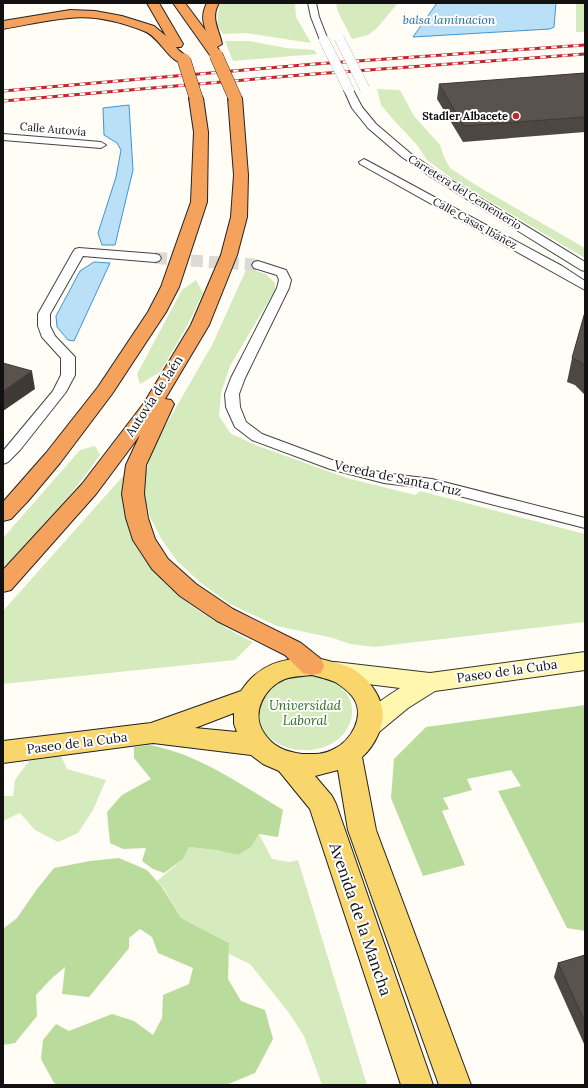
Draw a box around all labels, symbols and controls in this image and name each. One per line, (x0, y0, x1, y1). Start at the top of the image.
water label: balsa laminacion (403, 12, 496, 27)
place label: Stadler Albacete (422, 109, 508, 123)
marker: Stadler Albacete (511, 111, 521, 121)
street label: Calle Autovía (19, 119, 87, 139)
street label: Carretera del Cementerio (406, 151, 524, 233)
street label: Calle Casas Ibáñez (430, 194, 520, 252)
street label: Autovía de Jaén (121, 352, 187, 441)
street label: Vereda de Santa Cruz (332, 456, 464, 500)
street label: Paseo de la Cuba (456, 655, 559, 686)
park label: Universidad Laboral (269, 697, 342, 729)
street label: Paseo de la Cuba (26, 728, 129, 758)
street label: Avenida de la Mancha (325, 839, 397, 998)

